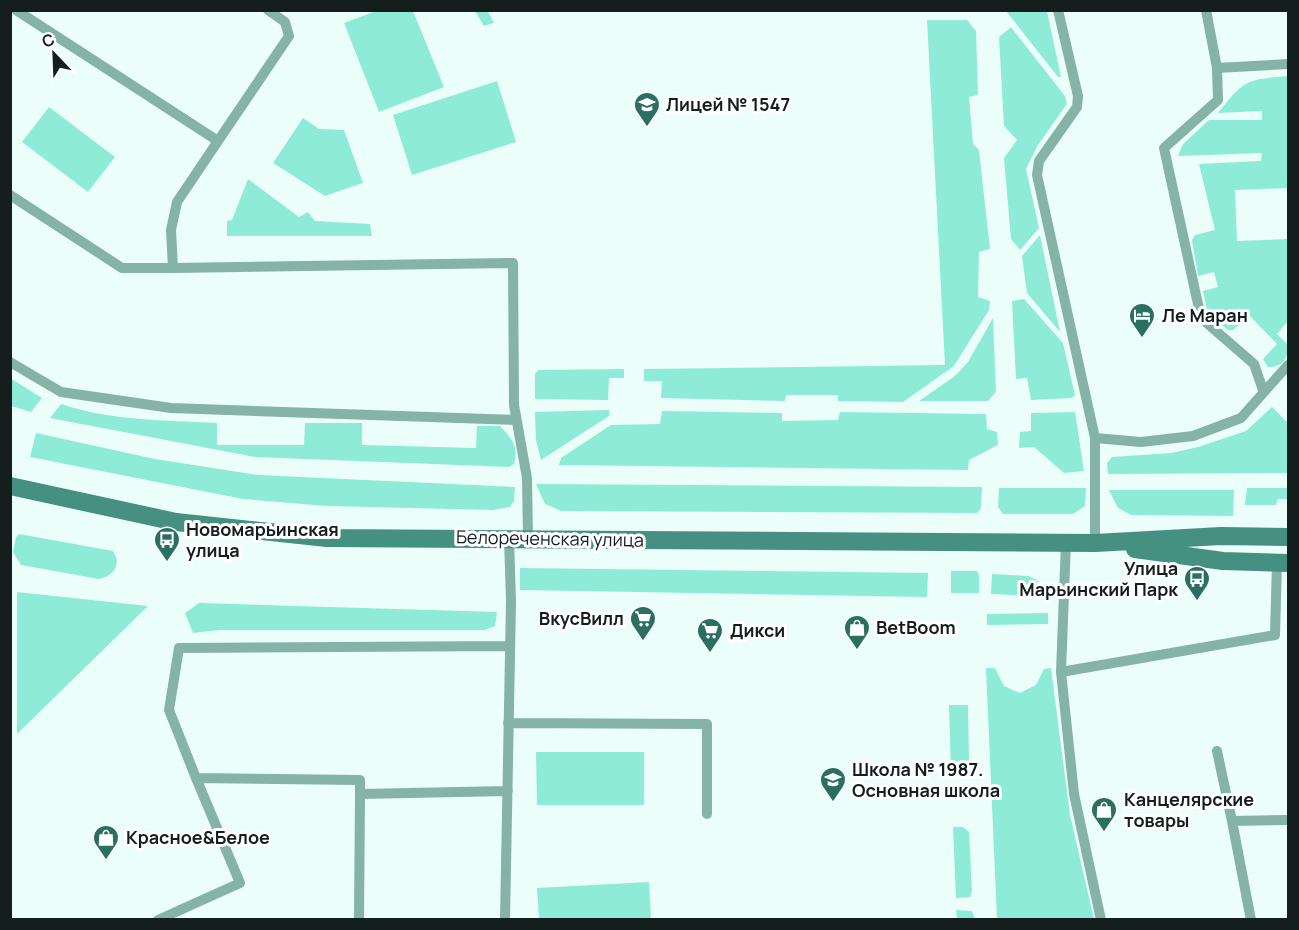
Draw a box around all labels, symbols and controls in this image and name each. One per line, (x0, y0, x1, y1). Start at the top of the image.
north arrow (24, 24, 84, 84)
text: С (38, 28, 58, 53)
school or university icon: Лицей № 1547 (632, 90, 662, 128)
place label: Лицей № 1547 (666, 92, 790, 116)
hotel icon: Ле Маран (1127, 301, 1157, 339)
place label: Ле Маран (1162, 303, 1248, 327)
place label: Новомарьинская улица (186, 517, 339, 562)
street label: Белореченская улица (456, 524, 644, 552)
bus stop icon: Новомарьинская улица (152, 525, 182, 563)
place label: Улица Марьинский Парк (1019, 556, 1179, 601)
bus stop icon: Улица Марьинский Парк (1182, 564, 1212, 602)
supermarket icon: ВкусВилл (628, 604, 658, 642)
place label: ВкусВилл (539, 606, 624, 630)
shop icon: BetBoom (842, 613, 872, 651)
place label: BetBoom (876, 615, 956, 639)
supermarket icon: Дикси (695, 616, 725, 654)
place label: Дикси (730, 618, 785, 642)
place label: Школа № 1987. Основная школа (852, 757, 1000, 802)
school or university icon: Школа № 1987. Основная школа (818, 765, 848, 803)
place label: Канцелярские товары (1124, 787, 1254, 832)
shop icon: Канцелярские товары (1089, 795, 1119, 833)
shop icon: Красное&Белое (91, 823, 121, 861)
place label: Красное&Белое (126, 825, 270, 849)

